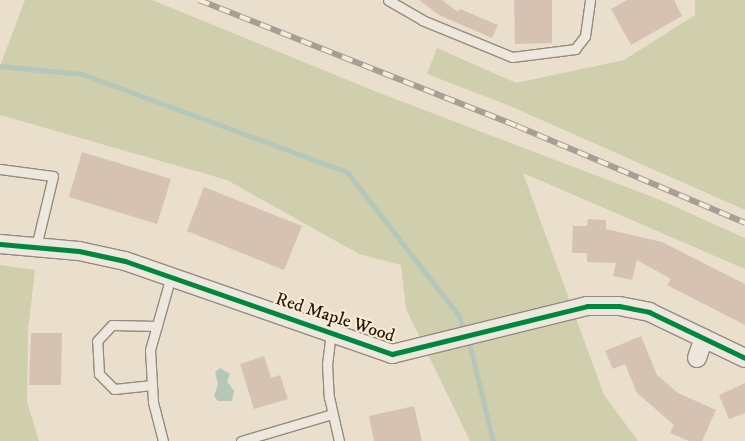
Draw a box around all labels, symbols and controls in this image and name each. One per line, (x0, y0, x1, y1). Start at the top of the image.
street label: Red Maple Wood (273, 289, 397, 347)

